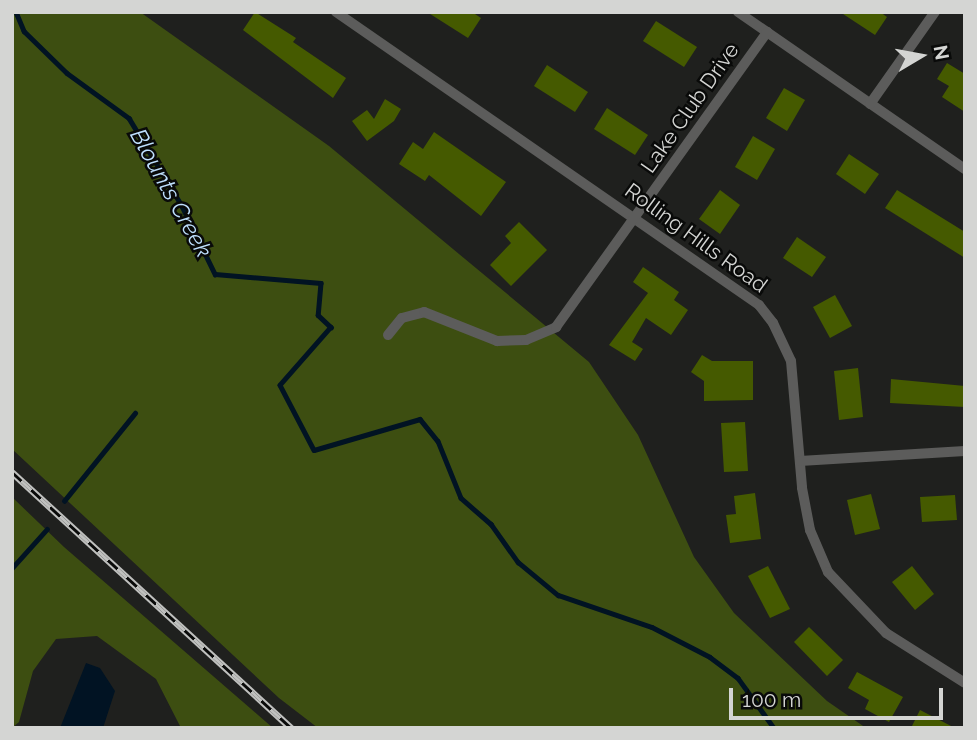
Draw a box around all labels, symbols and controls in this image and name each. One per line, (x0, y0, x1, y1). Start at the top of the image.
north arrow (886, 21, 956, 91)
street label: Lake Club Drive (636, 38, 744, 178)
text: N (930, 43, 954, 61)
water label: Blounts Creek (124, 124, 218, 262)
street label: Rolling Hills Road (620, 178, 772, 298)
scale bar (732, 674, 946, 718)
text: 100 m (742, 687, 801, 712)

